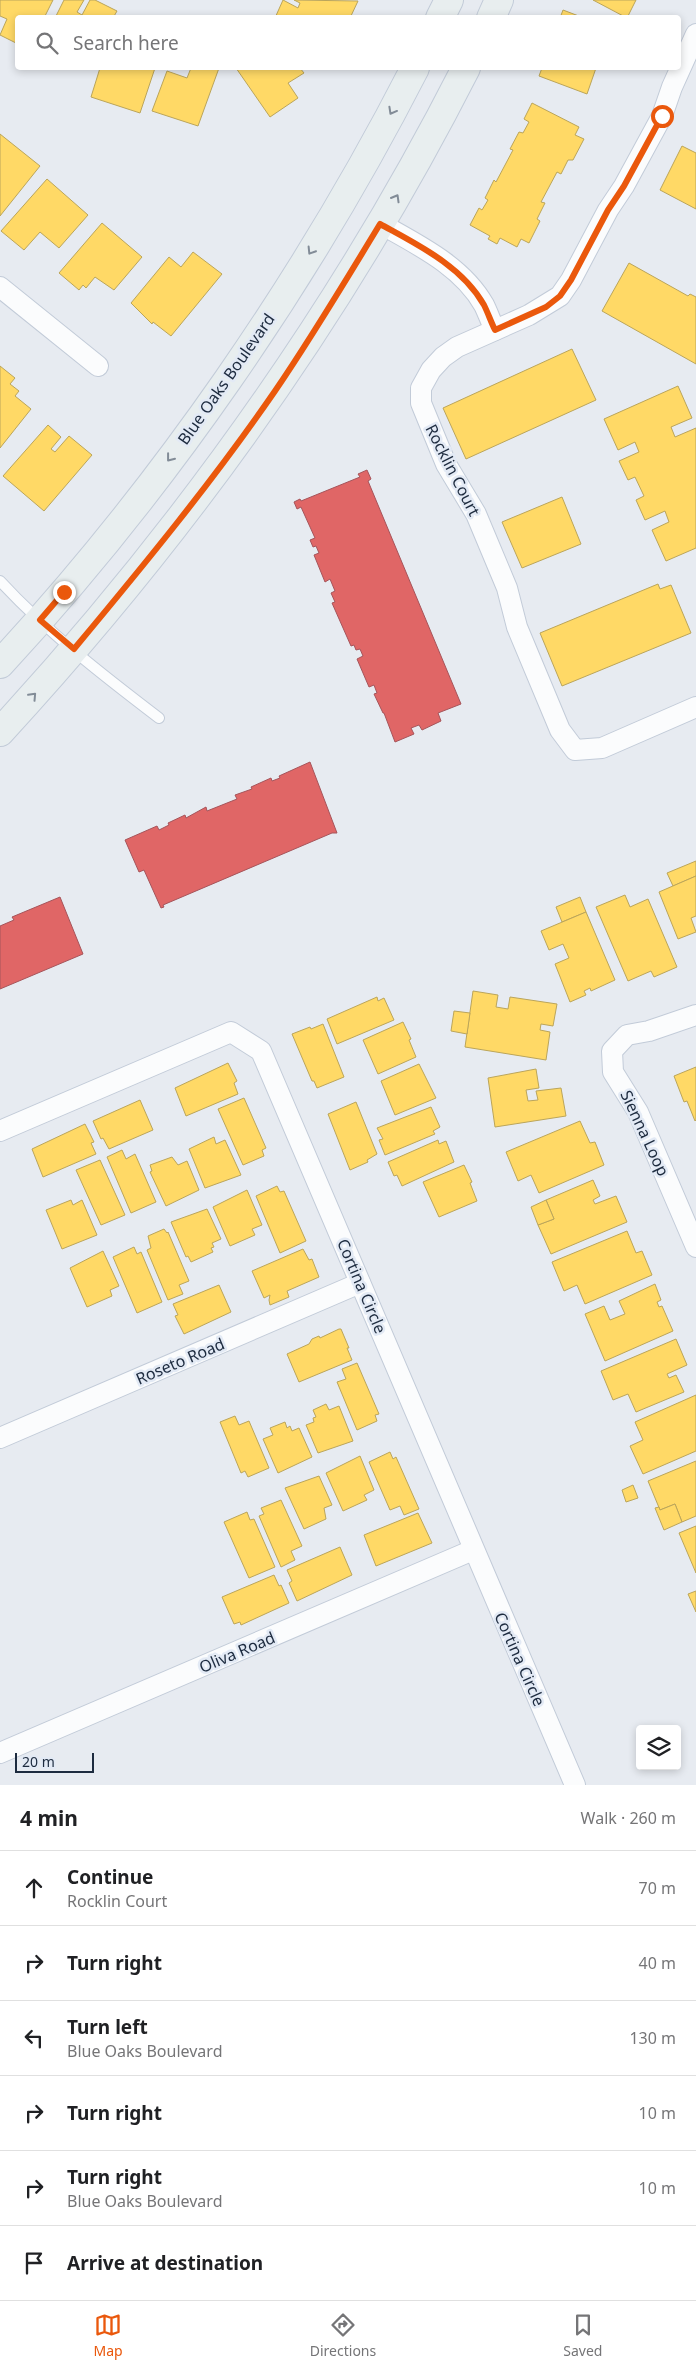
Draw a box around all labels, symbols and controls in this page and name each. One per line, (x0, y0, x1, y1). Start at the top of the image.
search box (15, 15, 681, 70)
icon: search (33, 29, 61, 57)
text: Search here (73, 30, 179, 56)
one-way arrow (388, 105, 398, 114)
route start (651, 105, 674, 128)
one-way arrow (389, 194, 399, 203)
one-way arrow (307, 246, 317, 255)
street label: Blue Oaks Boulevard (172, 309, 280, 449)
street label: Rocklin Court (420, 420, 486, 520)
one-way arrow (167, 452, 176, 462)
route end (53, 581, 76, 604)
one-way arrow (27, 692, 36, 701)
street label: Sienna Loop (615, 1086, 675, 1180)
street label: Cortina Circle (332, 1235, 392, 1337)
street label: Roseto Road (132, 1332, 228, 1390)
street label: Cortina Circle (489, 1609, 551, 1709)
street label: Oliva Road (196, 1626, 278, 1678)
map controls (636, 1725, 681, 1770)
button: layers (636, 1725, 681, 1770)
scale bar (15, 1750, 94, 1773)
text: 20 m (22, 1752, 55, 1771)
text: 4 min (20, 1804, 78, 1832)
text: Walk · 260 m (581, 1807, 676, 1829)
text: Continue (67, 1864, 153, 1890)
icon: ahead (20, 1874, 48, 1902)
text: 70 m (639, 1877, 676, 1899)
text: Rocklin Court (67, 1890, 167, 1912)
icon: right (20, 1949, 48, 1977)
text: Turn right (67, 1950, 162, 1976)
text: 40 m (639, 1952, 676, 1974)
text: Turn left (67, 2014, 148, 2040)
icon: left (20, 2024, 48, 2052)
text: 130 m (629, 2027, 676, 2049)
text: Blue Oaks Boulevard (67, 2040, 222, 2062)
icon: right (20, 2099, 48, 2127)
text: Turn right (67, 2100, 162, 2126)
text: 10 m (639, 2102, 676, 2124)
text: Turn right (67, 2164, 162, 2190)
icon: right (20, 2174, 48, 2202)
text: 10 m (639, 2177, 676, 2199)
text: Blue Oaks Boulevard (67, 2190, 222, 2212)
icon: arrive (20, 2249, 48, 2277)
text: Arrive at destination (67, 2250, 263, 2276)
tab: Map (94, 2311, 123, 2360)
tab: Directions (310, 2311, 376, 2360)
tab: Saved (563, 2311, 602, 2360)

